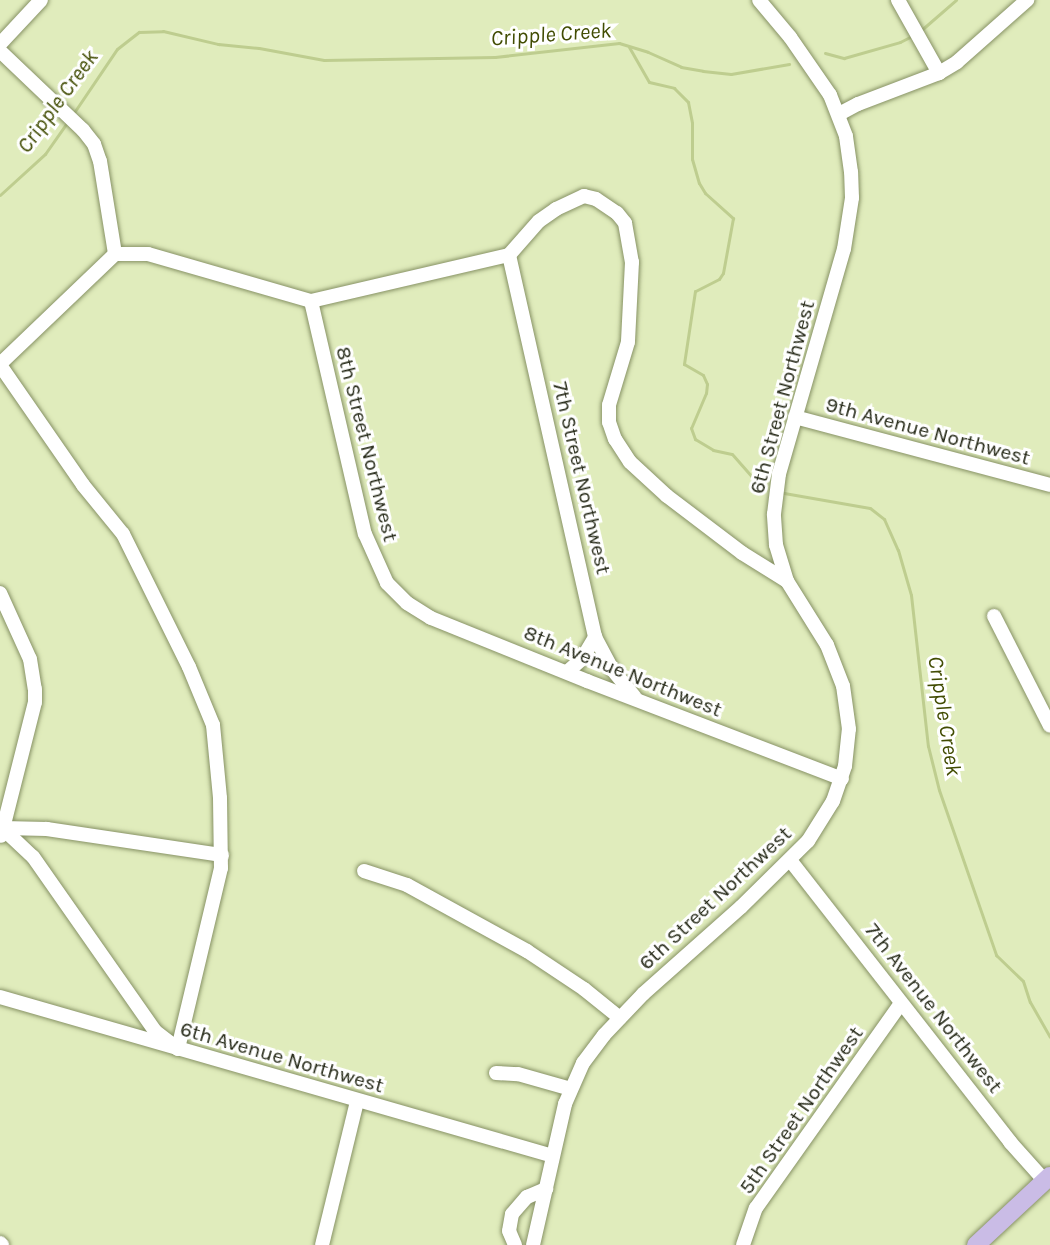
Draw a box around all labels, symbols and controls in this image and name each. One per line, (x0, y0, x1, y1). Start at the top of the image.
water label: Cripple Creek (490, 18, 612, 52)
water label: Cripple Creek (12, 45, 104, 159)
street label: 6th Street Northwest (744, 298, 820, 496)
street label: 8th Street Northwest (331, 344, 403, 544)
street label: 7th Street Northwest (548, 379, 616, 577)
street label: 9th Avenue Northwest (823, 392, 1033, 470)
street label: 8th Avenue Northwest (520, 620, 726, 722)
water label: Cripple Creek (922, 654, 966, 778)
street label: 6th Street Northwest (634, 821, 796, 975)
street label: 7th Avenue Northwest (860, 918, 1008, 1098)
street label: 6th Avenue Northwest (177, 1016, 387, 1098)
street label: 5th Street Northwest (734, 1021, 868, 1199)

